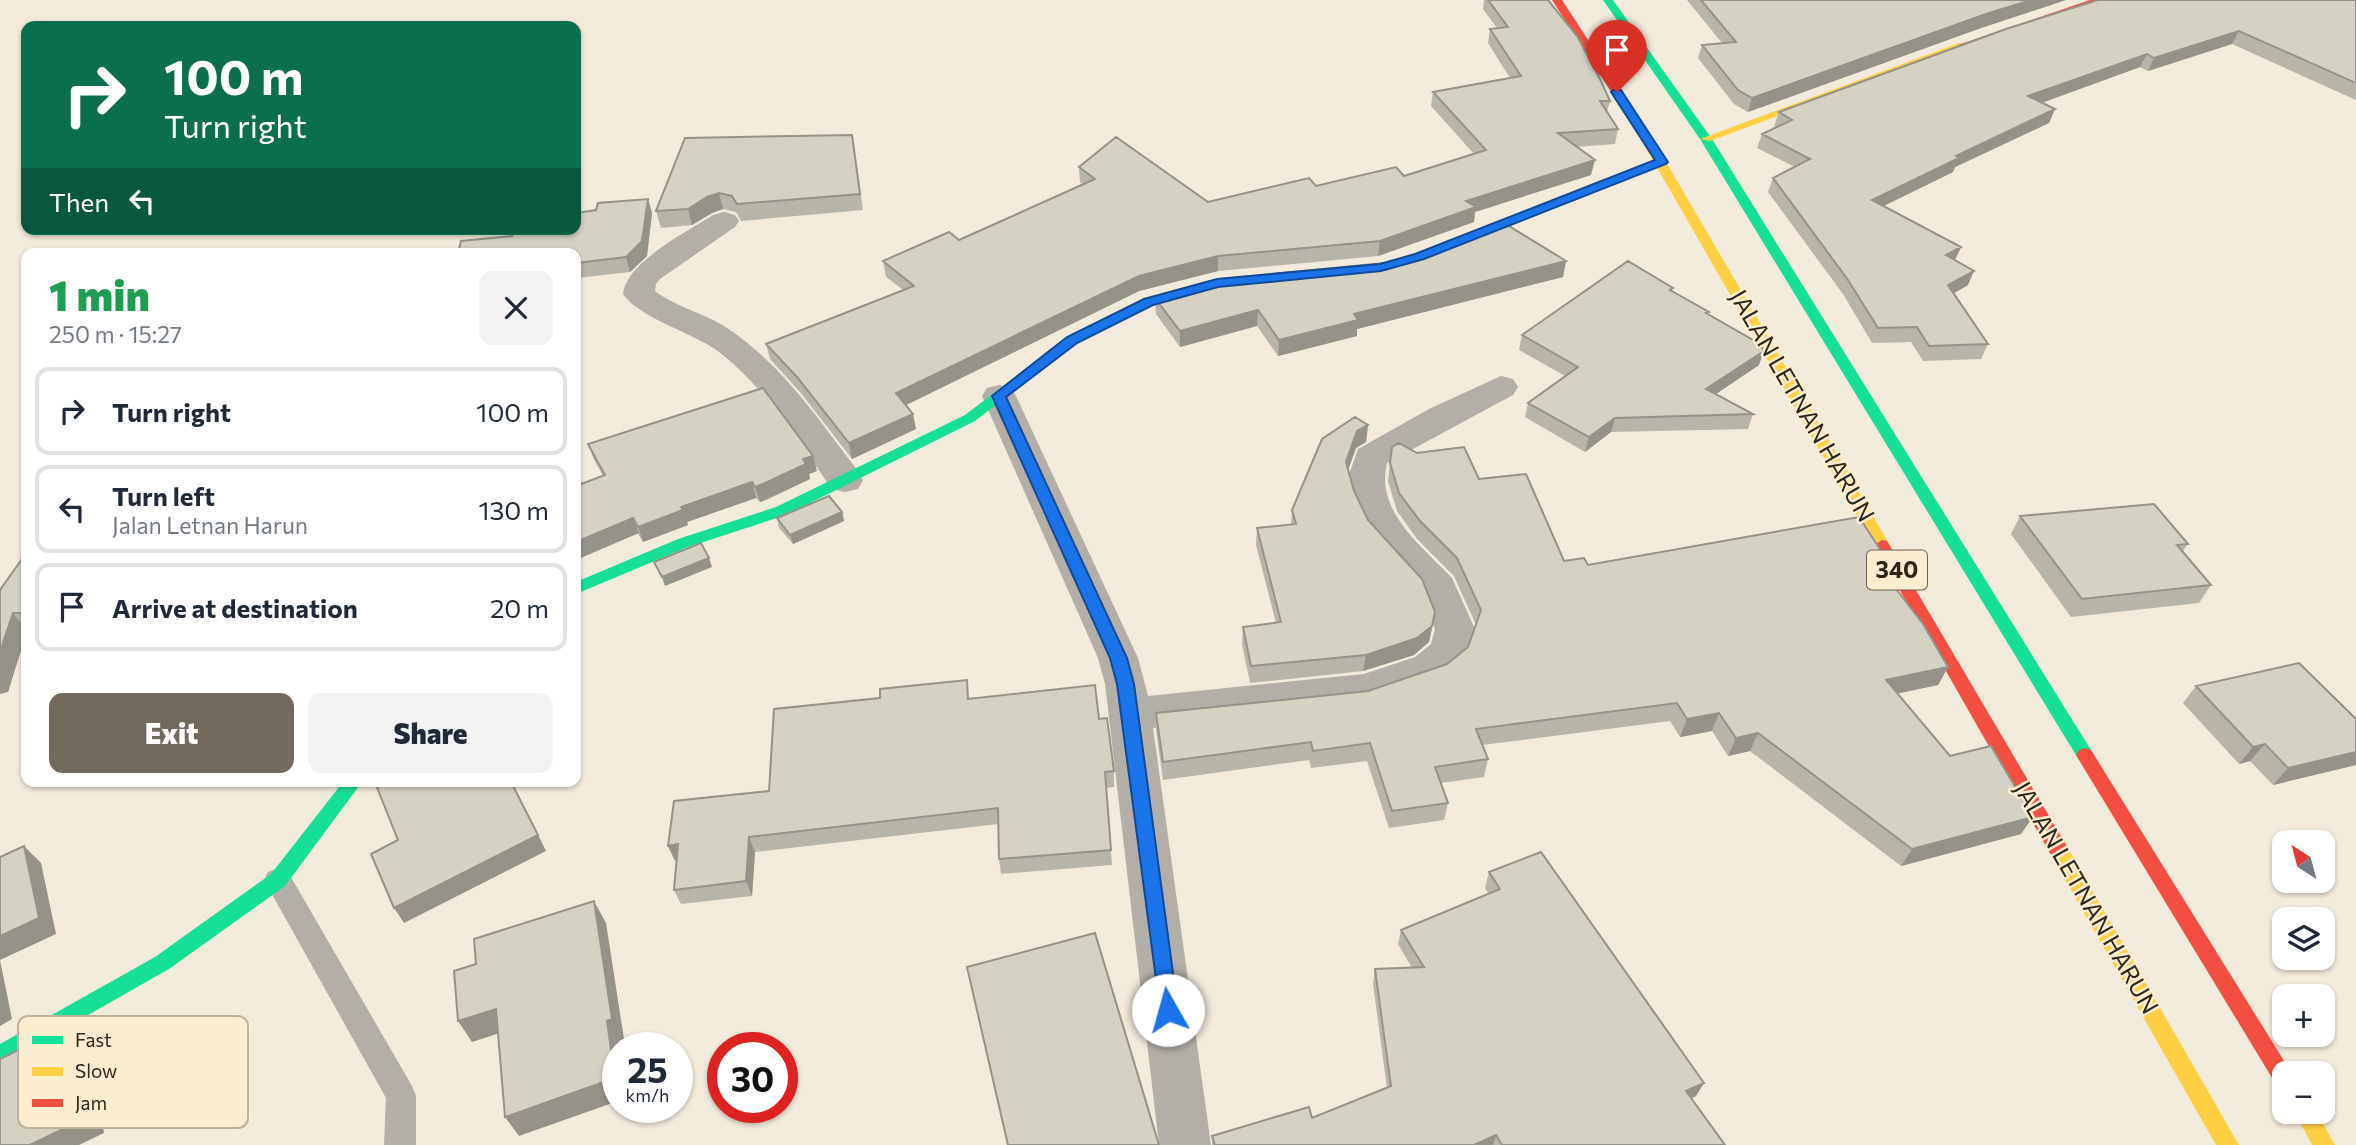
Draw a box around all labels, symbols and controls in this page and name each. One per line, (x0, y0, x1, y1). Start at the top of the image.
pin (1587, 20, 1647, 92)
icon: arrive (1598, 31, 1636, 69)
text: 100 m (164, 45, 303, 105)
icon: right (49, 49, 140, 140)
text: Turn right (164, 105, 307, 145)
icon: left (123, 182, 161, 220)
text: Then (49, 186, 109, 217)
text: 1 min (49, 268, 150, 320)
button: close (479, 271, 553, 345)
street label: JALAN LETNAN HARUN (1725, 284, 1882, 526)
text: 250 m · 15:27 (49, 320, 182, 348)
icon: right (53, 392, 91, 430)
text: Turn right (112, 396, 231, 427)
text: 100 m (476, 396, 549, 427)
text: Turn left (112, 480, 215, 511)
icon: left (53, 490, 91, 528)
text: 130 m (478, 494, 549, 525)
text: Jalan Letnan Harun (112, 511, 308, 539)
road number: 340 (1867, 550, 1927, 590)
icon: arrive (53, 588, 91, 626)
text: Arrive at destination (112, 592, 358, 623)
text: 20 m (490, 592, 549, 623)
button: Exit (49, 693, 294, 773)
button: Share (308, 693, 553, 773)
street label: JALAN LETNAN HARUN (2009, 776, 2166, 1018)
north arrow (2272, 830, 2334, 892)
map controls (2272, 830, 2335, 1124)
button: layers (2272, 907, 2335, 970)
position arrow (1131, 973, 1205, 1047)
button: + (2272, 984, 2335, 1047)
legend (18, 1016, 248, 1128)
text: Fast (75, 1028, 112, 1051)
speed limit sign: 30 (707, 1032, 798, 1123)
text: 25 (627, 1047, 668, 1090)
text: Slow (75, 1059, 117, 1082)
button: − (2272, 1061, 2335, 1124)
text: km/h (626, 1084, 669, 1106)
text: Jam (75, 1091, 107, 1114)

